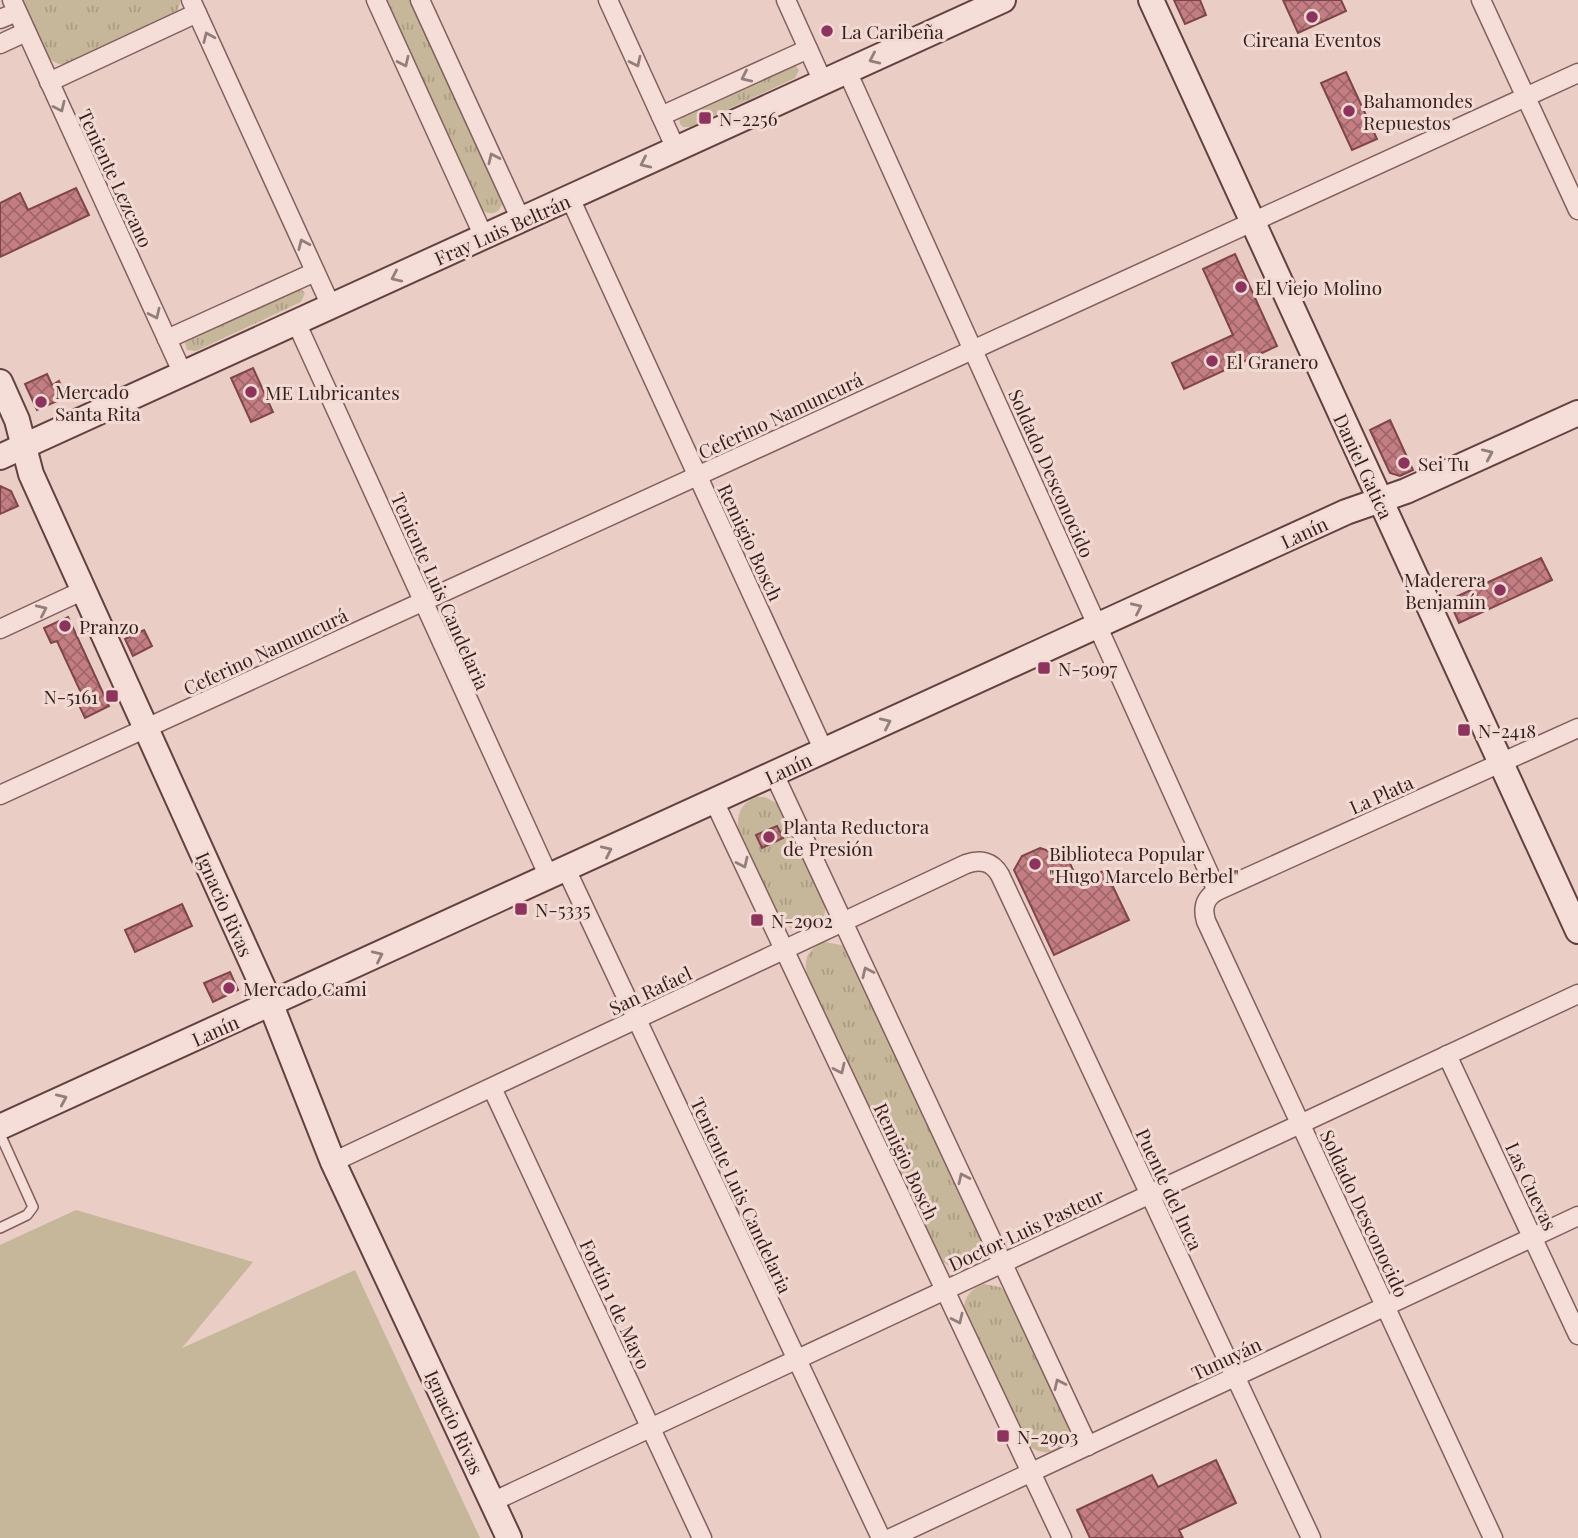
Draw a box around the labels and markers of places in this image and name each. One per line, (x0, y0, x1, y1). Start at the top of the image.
marker: Cireana Eventos (1304, 9, 1320, 25)
place label: La Caribeña (841, 18, 944, 44)
marker: La Caribeña (819, 23, 835, 39)
place label: Cireana Eventos (1243, 26, 1381, 52)
place label: Bahamondes Repuestos (1363, 87, 1473, 135)
marker: Bahamondes Repuestos (1341, 103, 1357, 119)
place label: N-2256 (719, 105, 778, 131)
marker: N-2256 (697, 110, 713, 126)
place label: El Viejo Molino (1255, 274, 1382, 300)
marker: El Viejo Molino (1233, 279, 1249, 295)
place label: El Granero (1226, 348, 1318, 374)
marker: El Granero (1204, 353, 1220, 369)
place label: Mercado Santa Rita (55, 378, 141, 426)
place label: ME Lubricantes (265, 379, 400, 405)
marker: ME Lubricantes (243, 384, 259, 400)
marker: Mercado Santa Rita (33, 394, 49, 410)
place label: Sei Tu (1418, 450, 1469, 476)
marker: Sei Tu (1396, 455, 1412, 471)
place label: Maderera Benjamín (1404, 566, 1487, 614)
marker: Maderera Benjamín (1492, 582, 1508, 598)
place label: Pranzo (79, 613, 139, 639)
marker: Pranzo (57, 618, 73, 634)
place label: N-5097 (1058, 655, 1118, 681)
marker: N-5097 (1036, 660, 1052, 676)
place label: N-5161 (44, 683, 98, 709)
marker: N-5161 (104, 688, 120, 704)
place label: N-2418 (1478, 717, 1536, 743)
marker: N-2418 (1456, 722, 1472, 738)
place label: Planta Reductora de Presión (783, 813, 930, 861)
marker: Planta Reductora de Presión (761, 829, 777, 845)
place label: Biblioteca Popular "Hugo Marcelo Berbel" (1049, 840, 1239, 888)
marker: Biblioteca Popular "Hugo Marcelo Berbel" (1027, 856, 1043, 872)
place label: N-5335 (535, 896, 591, 922)
marker: N-5335 (513, 901, 529, 917)
place label: N-2902 (771, 907, 833, 933)
marker: N-2902 (749, 912, 765, 928)
place label: Mercado Cami (243, 975, 367, 1001)
marker: Mercado Cami (221, 980, 237, 996)
place label: N-2903 (1017, 1423, 1078, 1449)
marker: N-2903 (995, 1428, 1011, 1444)

